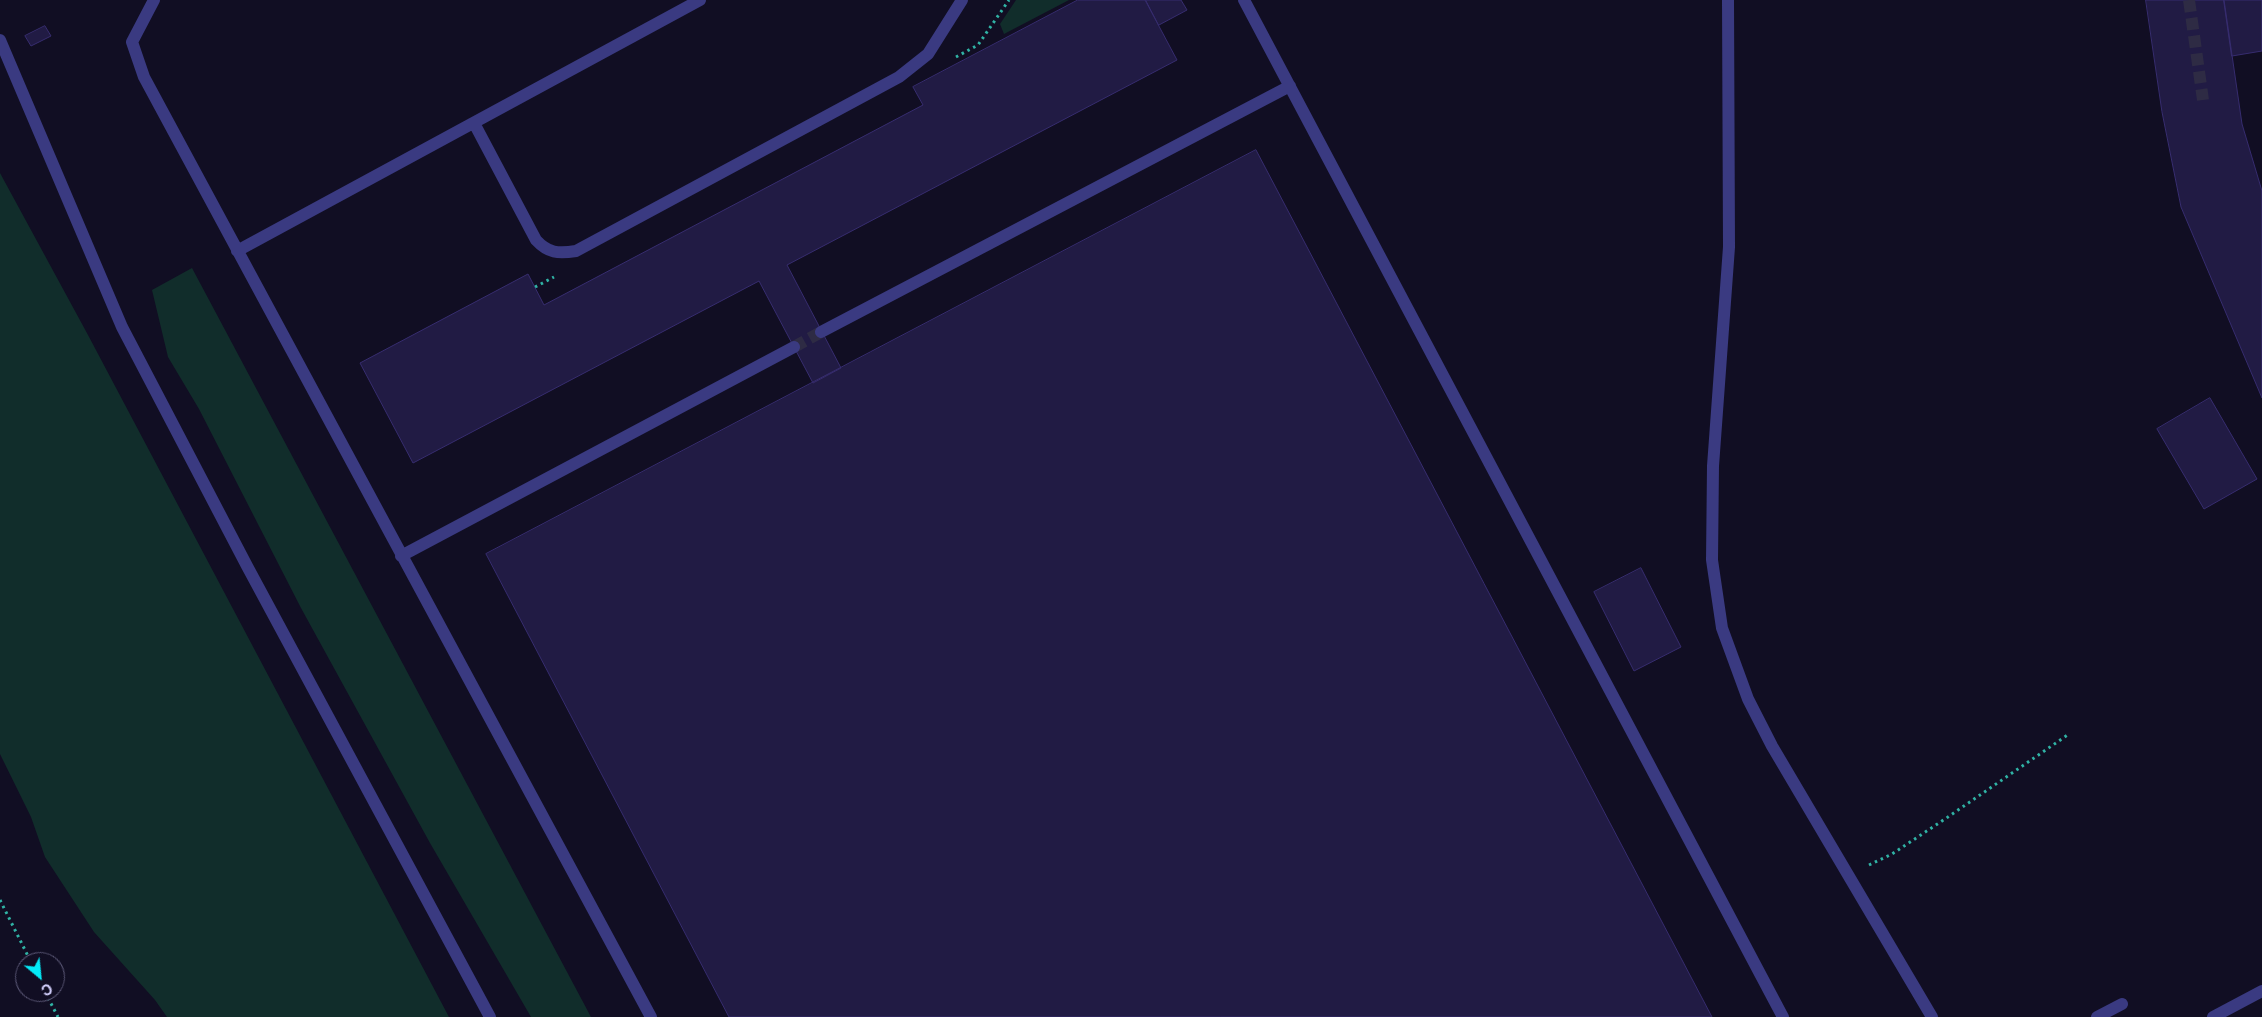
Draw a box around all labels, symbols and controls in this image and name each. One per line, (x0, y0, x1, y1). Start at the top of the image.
north arrow (15, 952, 65, 1002)
text: С (38, 980, 55, 1000)

